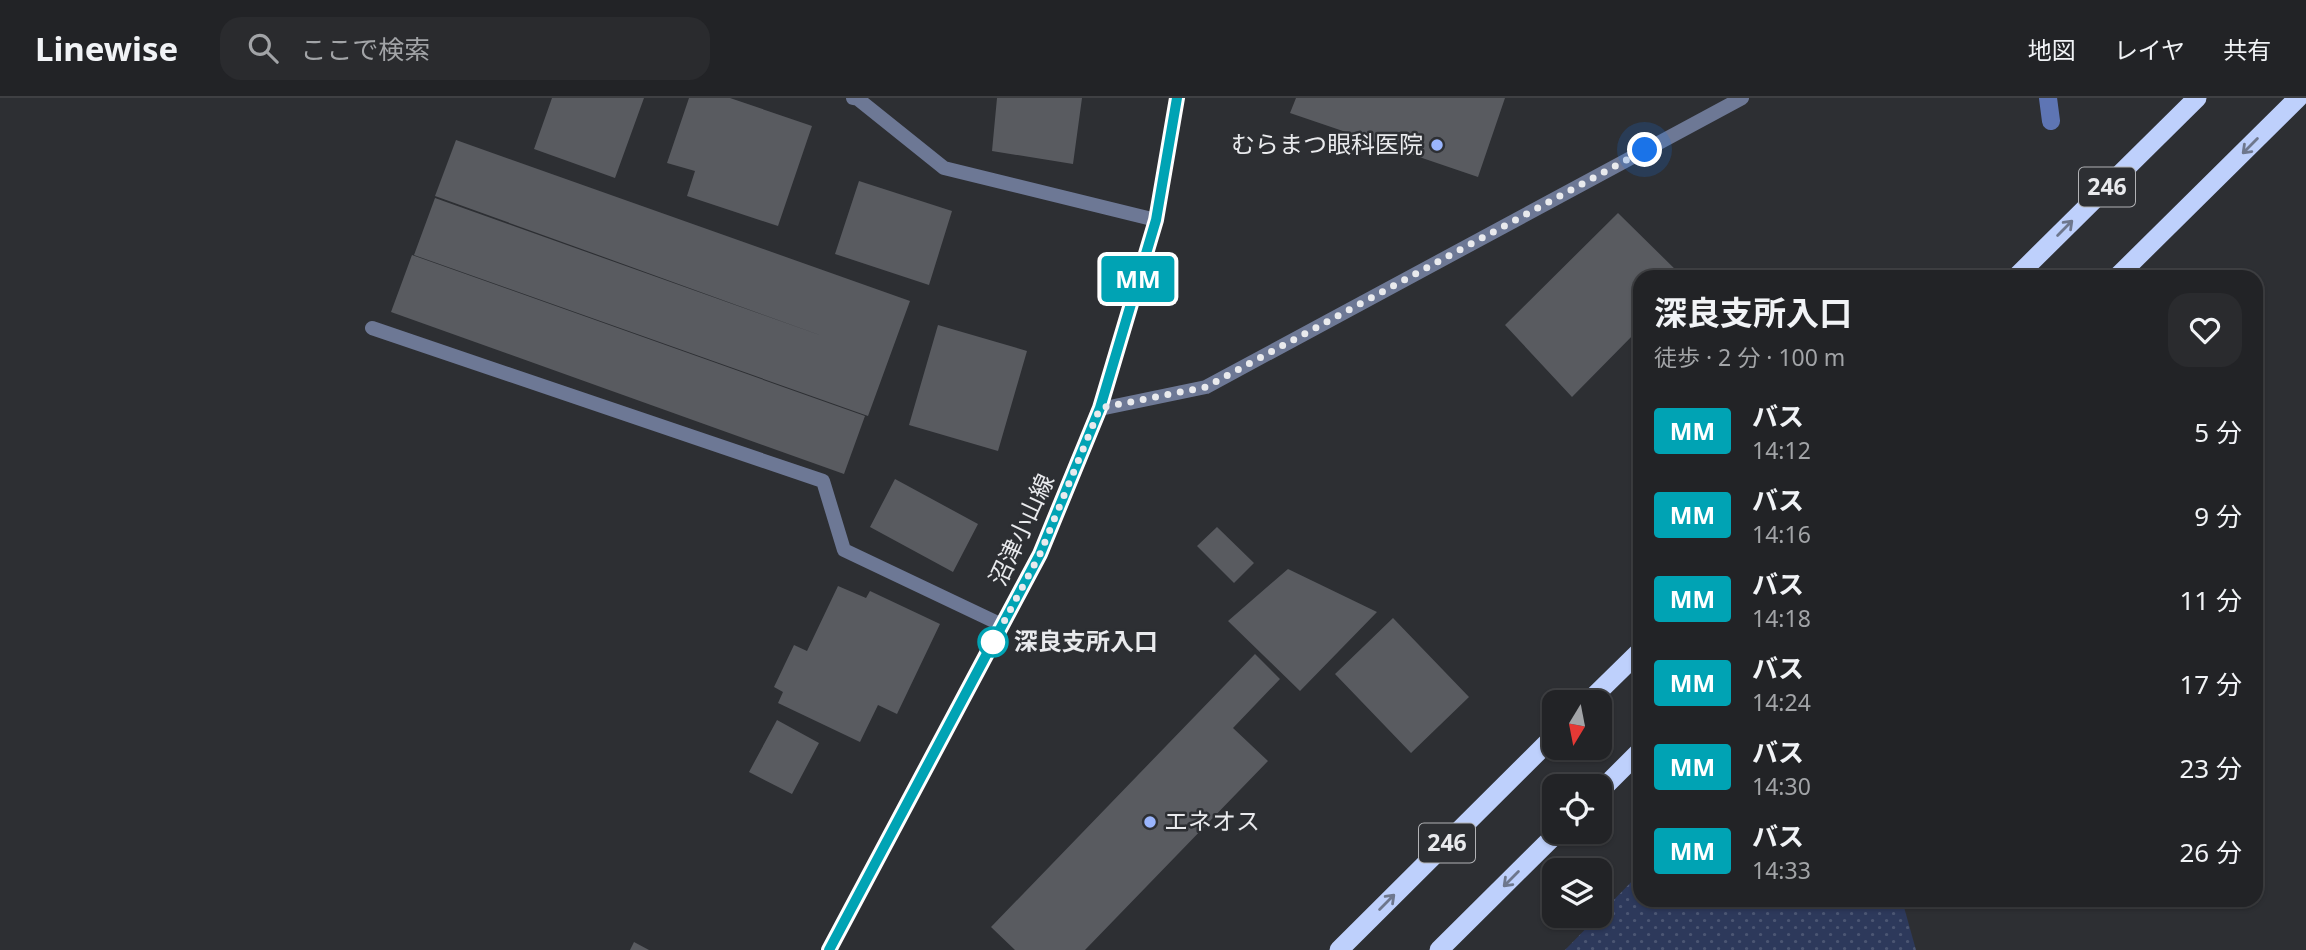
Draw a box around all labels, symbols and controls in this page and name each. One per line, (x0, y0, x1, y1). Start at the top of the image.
search box (220, 17, 710, 80)
text: Linewise (35, 26, 178, 71)
icon: search (244, 29, 282, 67)
text: ここで検索 (300, 31, 430, 67)
text: 地図 (2028, 33, 2076, 66)
text: レイヤ (2114, 33, 2185, 66)
text: 共有 (2223, 33, 2271, 66)
place label: むらまつ眼科医院 (1231, 127, 1423, 160)
your location (1627, 132, 1662, 167)
marker: むらまつ眼科医院 (1429, 137, 1445, 153)
one-way arrow (2241, 137, 2258, 154)
road number: 246 (2079, 167, 2135, 206)
one-way arrow (2057, 220, 2074, 237)
line badge: MM (1106, 256, 1170, 302)
text: MM (1115, 262, 1161, 295)
text: 深良支所入口 (1654, 290, 1852, 335)
button: heart (2168, 293, 2242, 367)
text: 徒歩 · 2 分 · 100 m (1654, 341, 1845, 373)
text: バス (1752, 398, 1804, 434)
text: MM (1670, 414, 1715, 447)
text: 5 分 (2194, 414, 2242, 450)
text: 14:12 (1752, 434, 1811, 466)
street label: 沼津小山線 (980, 468, 1061, 591)
text: バス (1752, 482, 1804, 518)
text: MM (1670, 498, 1715, 531)
text: 9 分 (2194, 498, 2242, 534)
text: 14:16 (1752, 518, 1811, 550)
text: バス (1752, 566, 1804, 602)
text: MM (1670, 582, 1715, 615)
text: 11 分 (2179, 582, 2242, 618)
text: 14:18 (1752, 602, 1811, 634)
place label: 深良支所入口 (1014, 624, 1158, 657)
marker: 深良支所入口 (978, 627, 1008, 657)
text: バス (1752, 650, 1804, 686)
text: MM (1670, 666, 1715, 699)
text: 17 分 (2179, 666, 2242, 702)
text: 14:24 (1752, 686, 1811, 718)
north arrow (1542, 690, 1612, 760)
map controls (1542, 690, 1612, 928)
text: バス (1752, 734, 1804, 770)
text: MM (1670, 750, 1715, 783)
text: 23 分 (2179, 750, 2242, 786)
text: 14:30 (1752, 770, 1811, 802)
button: locate (1542, 774, 1612, 844)
place label: エネオス (1164, 804, 1260, 837)
marker: エネオス (1142, 814, 1158, 830)
text: バス (1752, 818, 1804, 854)
road number: 246 (1419, 824, 1475, 862)
text: MM (1670, 834, 1715, 867)
text: 26 分 (2179, 834, 2242, 870)
text: 14:33 (1752, 854, 1811, 886)
button: layers (1542, 858, 1612, 928)
one-way arrow (1502, 871, 1519, 888)
one-way arrow (1379, 893, 1396, 910)

